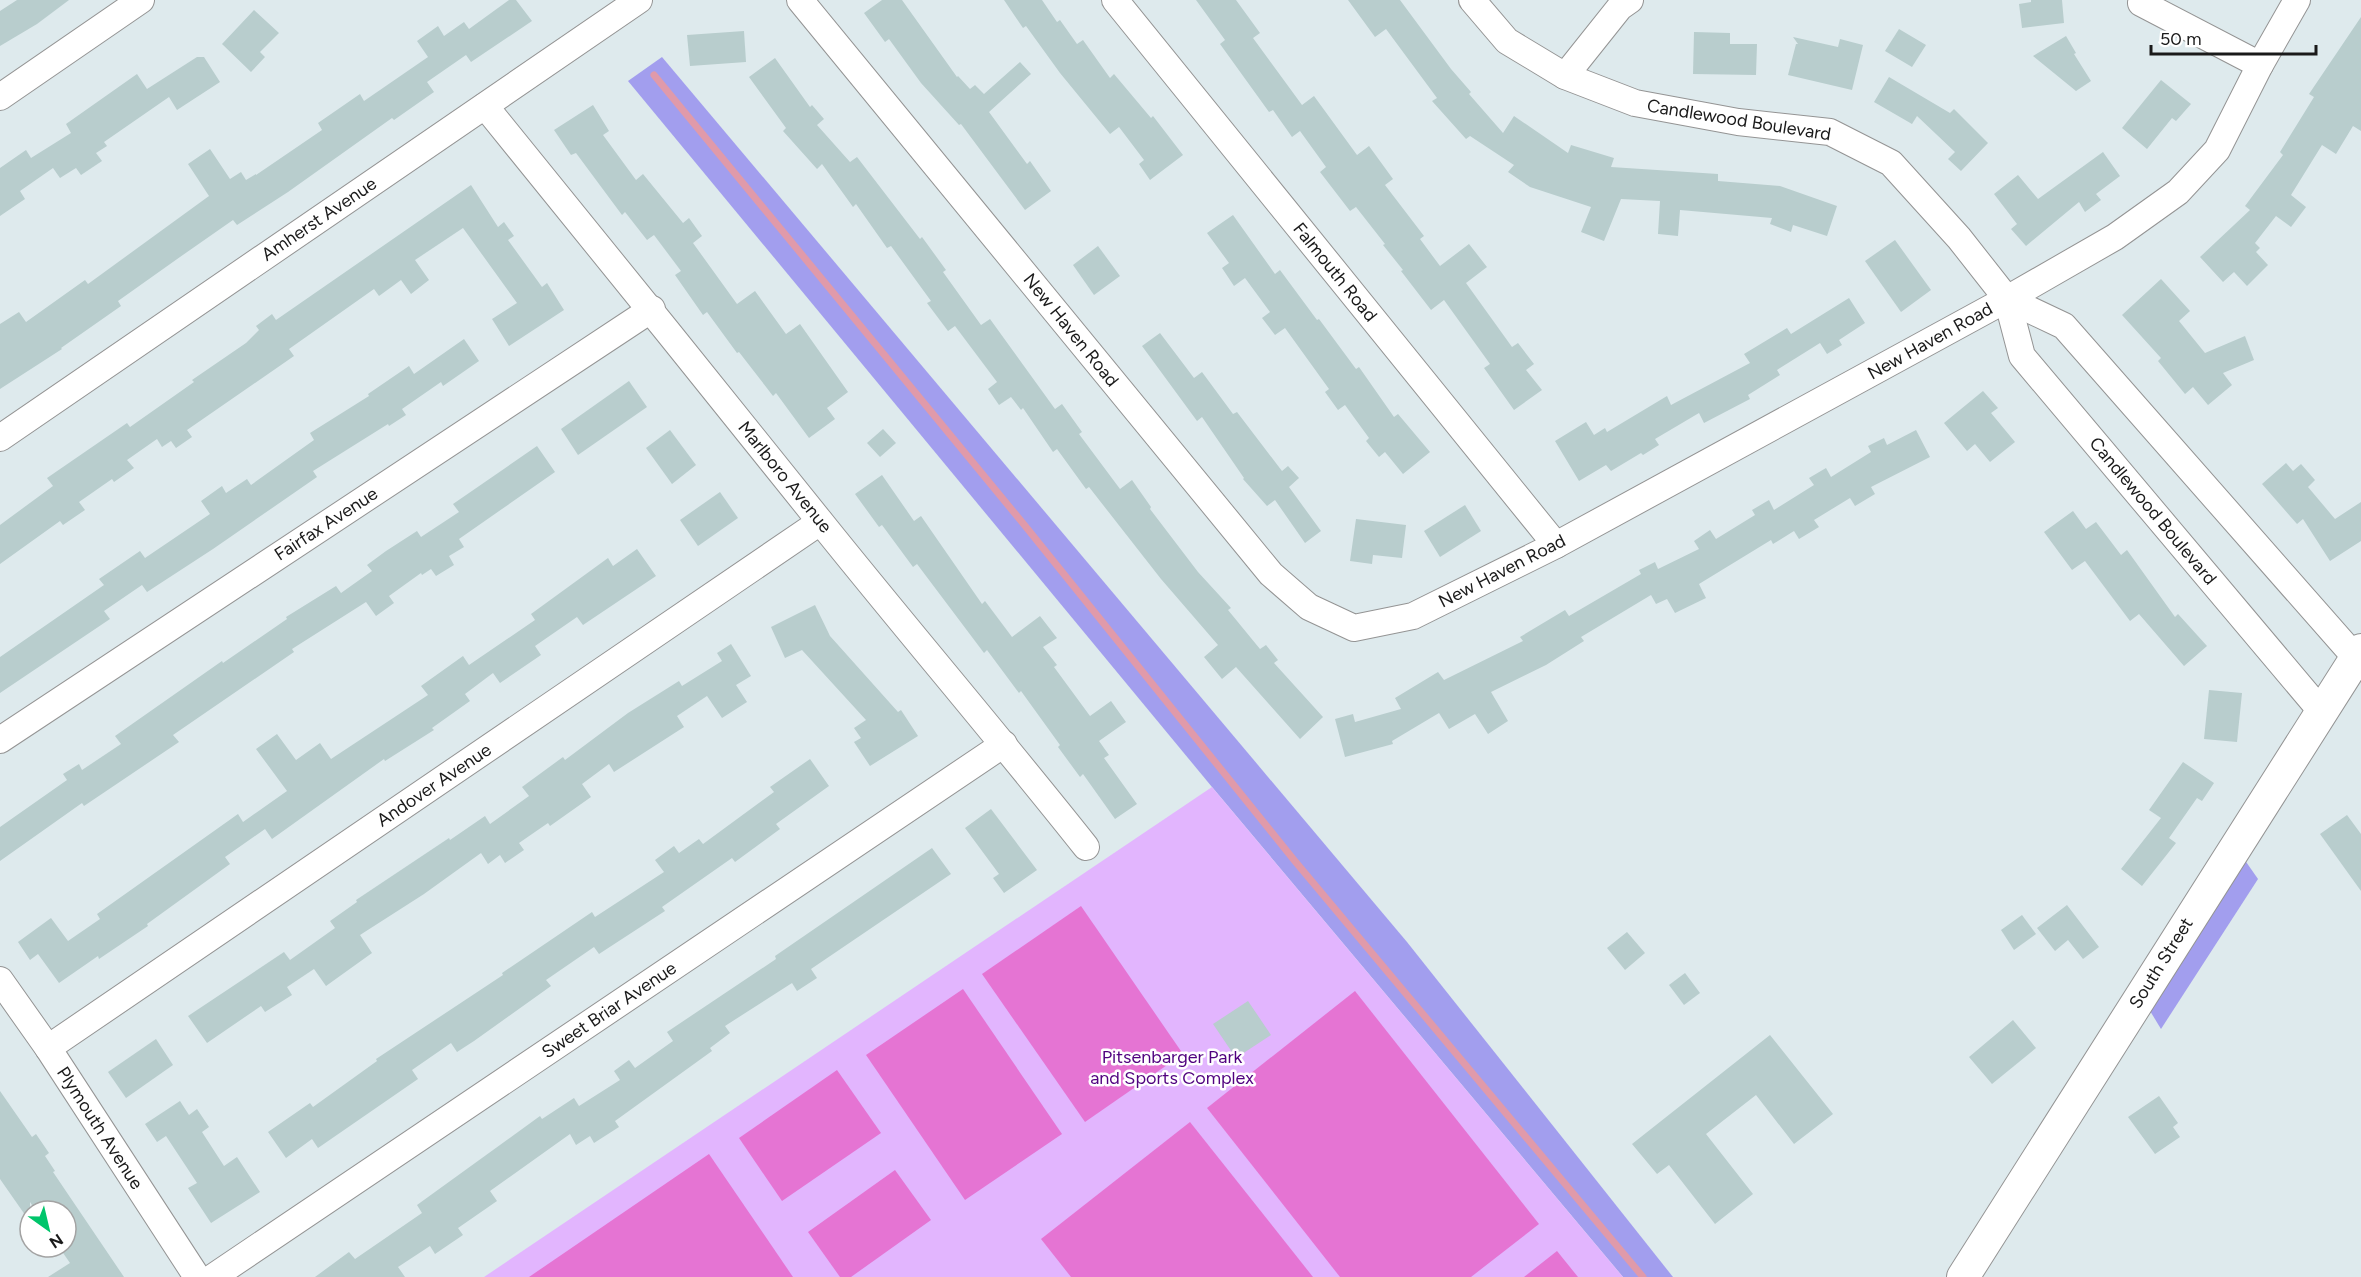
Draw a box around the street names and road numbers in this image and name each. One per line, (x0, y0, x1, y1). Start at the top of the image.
street label: Candlewood Boulevard (1645, 95, 1833, 145)
street label: Amherst Avenue (257, 172, 381, 266)
street label: Falmouth Road (1288, 218, 1382, 326)
street label: New Haven Road (1019, 269, 1123, 391)
street label: New Haven Road (1864, 298, 1996, 384)
street label: Marlboro Avenue (733, 417, 837, 537)
street label: Candlewood Boulevard (2085, 433, 2221, 589)
street label: Fairfax Avenue (270, 482, 382, 566)
street label: New Haven Road (1435, 530, 1569, 612)
street label: Andover Avenue (373, 738, 496, 831)
street label: South Street (2124, 913, 2198, 1013)
street label: Sweet Briar Avenue (537, 957, 681, 1063)
street label: Plymouth Avenue (52, 1063, 148, 1194)

